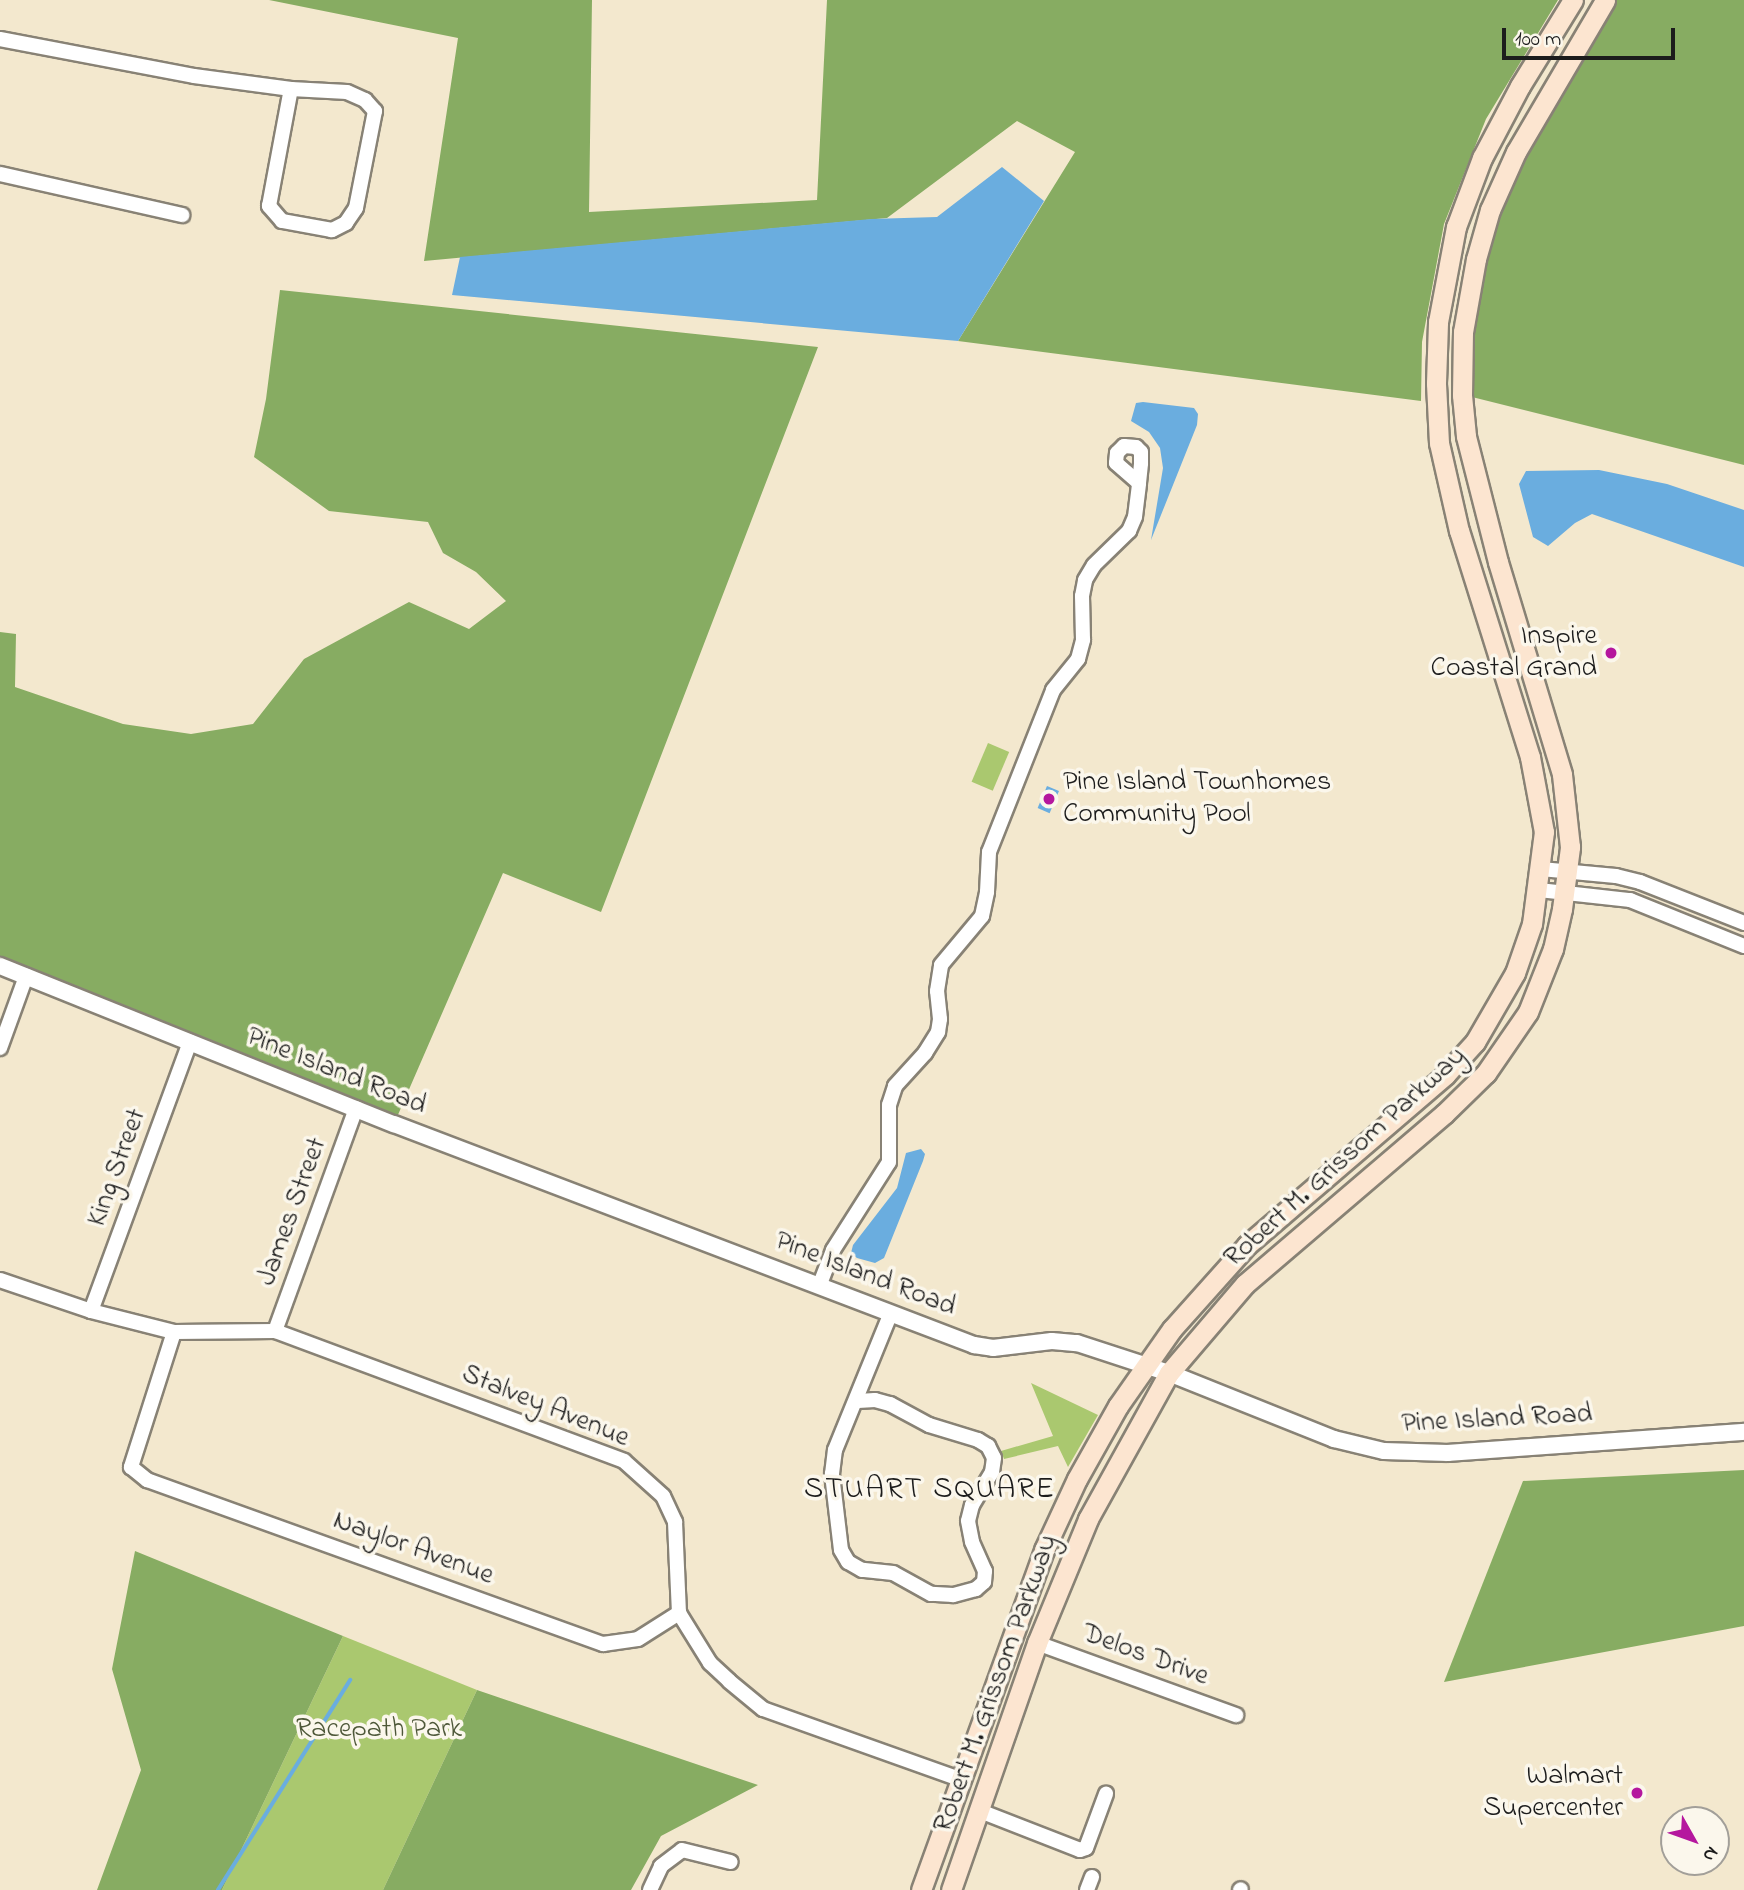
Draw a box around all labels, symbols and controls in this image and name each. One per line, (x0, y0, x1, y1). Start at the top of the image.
scale bar (1506, 14, 1679, 58)
text: 100 m (1515, 25, 1561, 55)
place label: Inspire Coastal Grand (1431, 620, 1597, 686)
marker: Inspire Coastal Grand (1603, 645, 1619, 661)
place label: Pine Island Townhomes Community Pool (1063, 766, 1331, 832)
marker: Pine Island Townhomes Community Pool (1041, 791, 1057, 807)
street label: Pine Island Road (241, 1021, 431, 1123)
street label: Robert M. Grissom Parkway (1218, 1040, 1474, 1276)
street label: King Street (81, 1105, 155, 1231)
street label: James Street (251, 1133, 335, 1291)
street label: Pine Island Road (770, 1225, 960, 1325)
street label: Stalvey Avenue (456, 1358, 634, 1456)
street label: Pine Island Road (1401, 1398, 1593, 1442)
district label: STUART SQUARE (806, 1472, 1054, 1508)
street label: Naylor Avenue (328, 1504, 498, 1594)
street label: Robert M. Grissom Parkway (928, 1531, 1066, 1837)
street label: Delos Drive (1077, 1618, 1213, 1694)
park label: Racepath Park (296, 1713, 462, 1747)
place label: Walmart Supercenter (1483, 1760, 1623, 1826)
marker: Walmart Supercenter (1629, 1785, 1645, 1801)
north arrow (1660, 1806, 1730, 1876)
text: N (1695, 1840, 1724, 1867)

